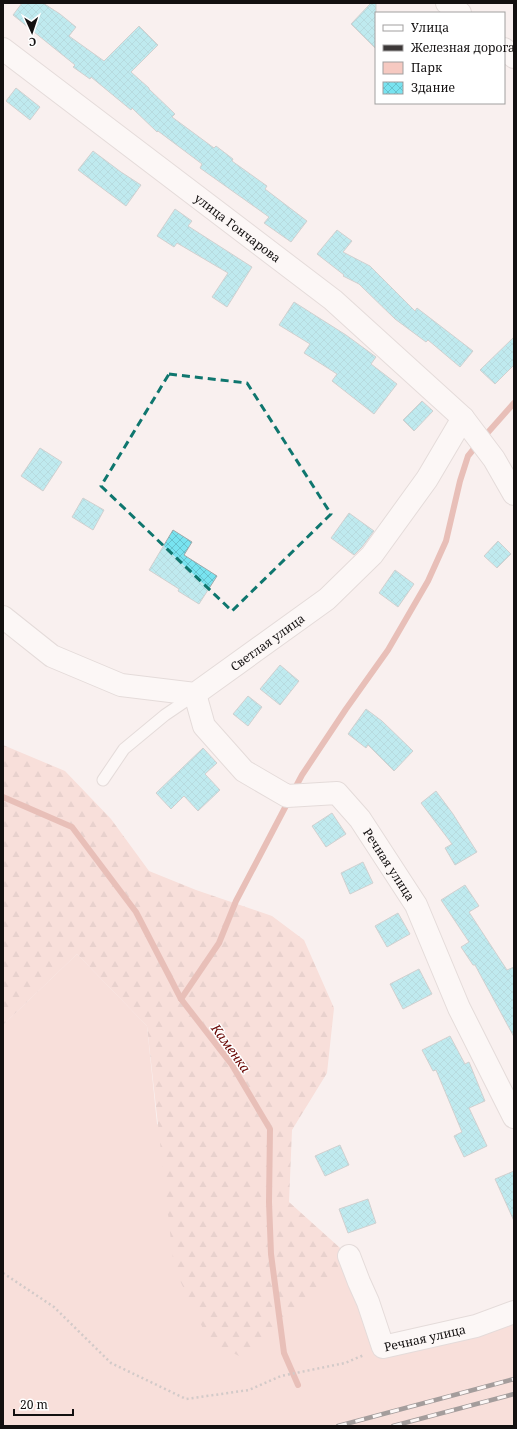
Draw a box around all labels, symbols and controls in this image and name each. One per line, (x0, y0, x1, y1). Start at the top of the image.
north arrow (12, 12, 52, 52)
legend (375, 12, 505, 104)
text: Улица (411, 19, 449, 36)
text: С (29, 35, 37, 50)
text: Железная дорога (410, 39, 515, 56)
text: Парк (411, 59, 443, 76)
text: Здание (411, 79, 455, 96)
street label: улица Гончарова (191, 189, 285, 266)
street label: Светлая улица (227, 609, 308, 675)
street label: Речная улица (360, 825, 419, 904)
water label: Каменка (207, 1019, 255, 1076)
street label: Речная улица (382, 1320, 467, 1355)
scale bar (14, 1391, 73, 1417)
text: 20 m (20, 1396, 48, 1413)

